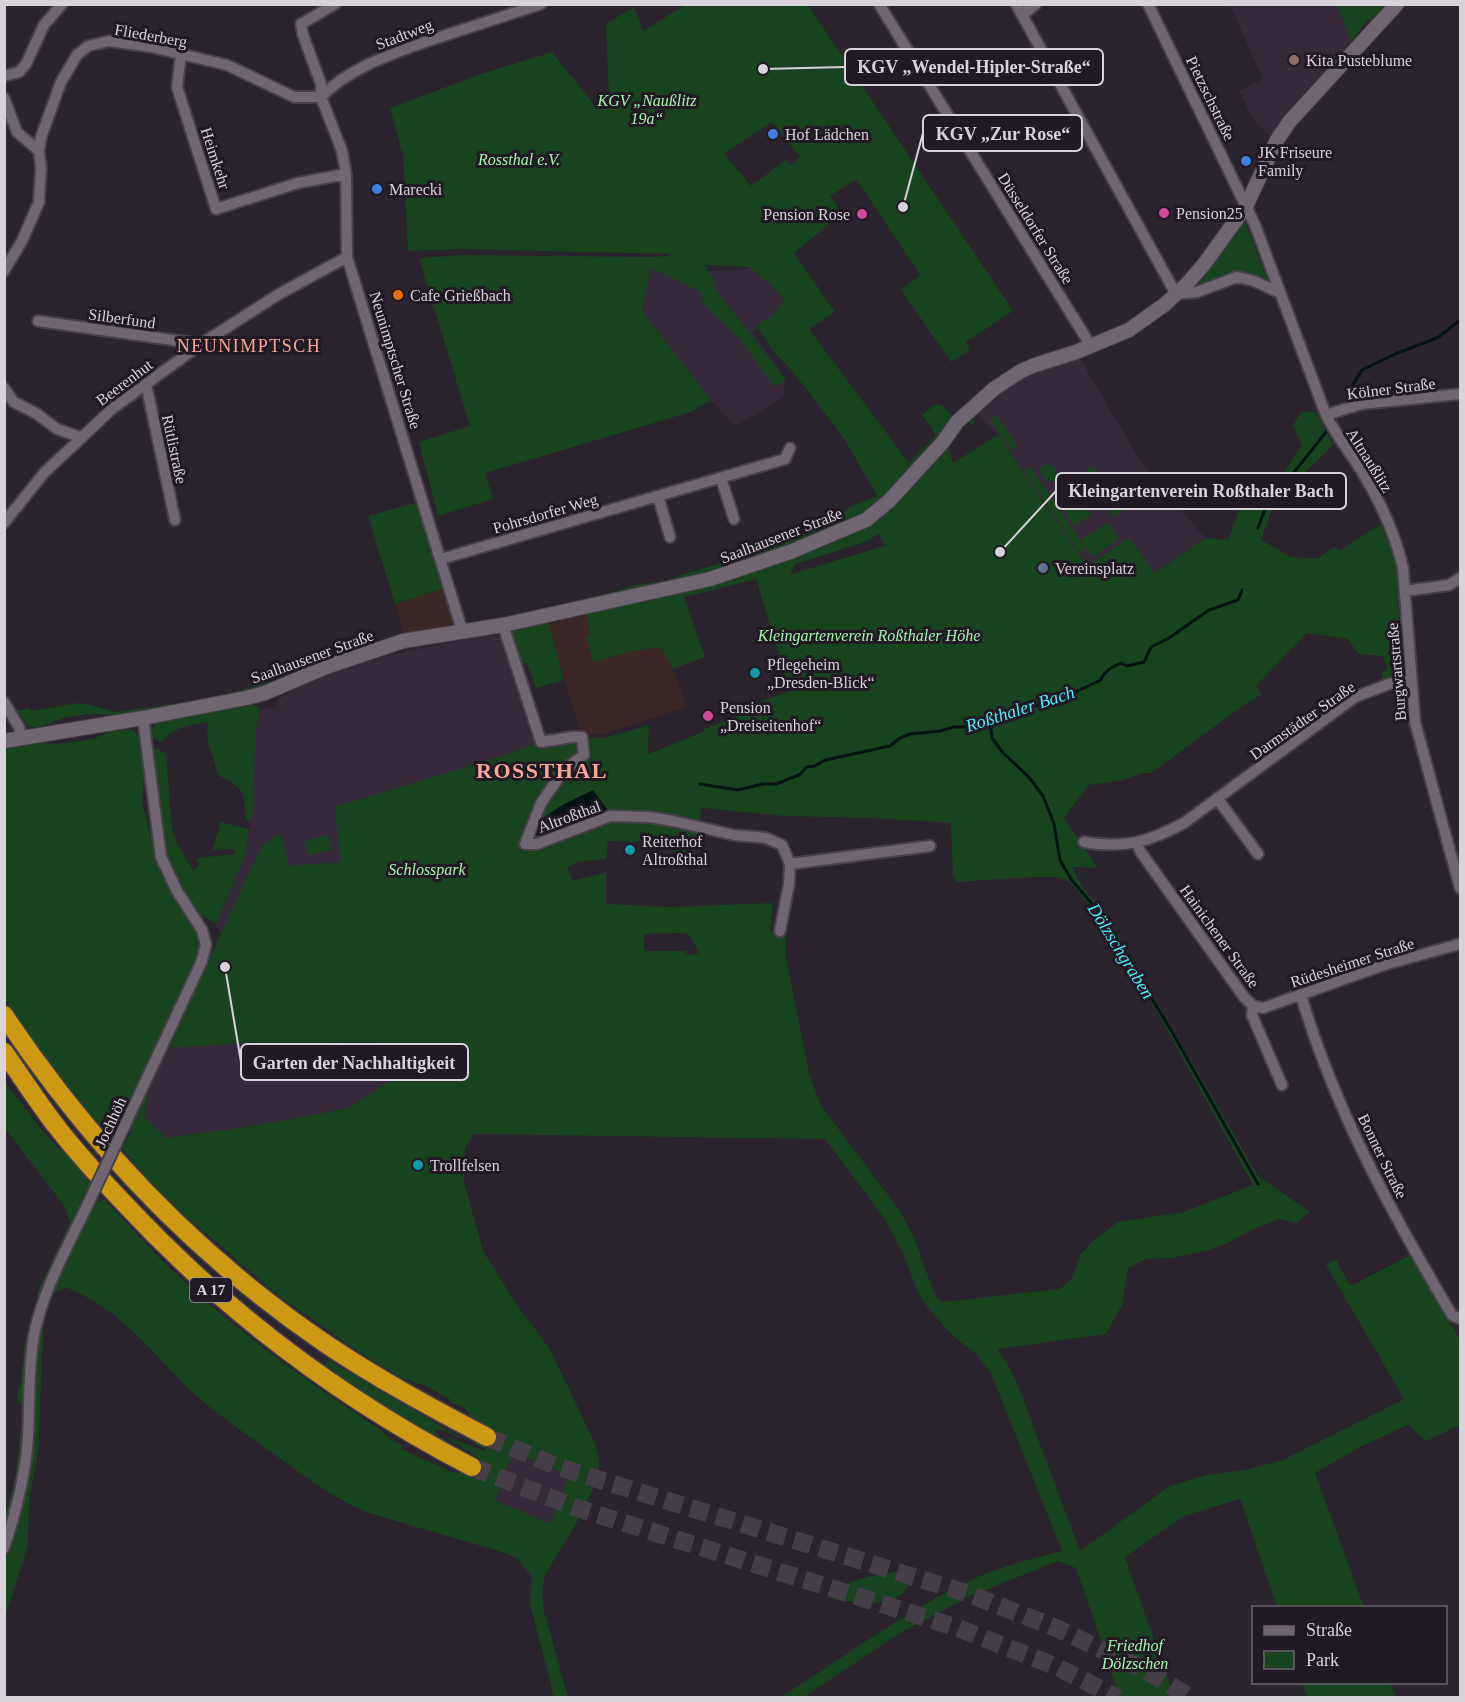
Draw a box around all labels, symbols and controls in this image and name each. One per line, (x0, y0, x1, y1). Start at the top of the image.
street label: Stadtweg (373, 16, 435, 54)
street label: Fliederberg (113, 21, 189, 51)
callout: KGV „Wendel-Hipler-Straße“ (845, 49, 1103, 85)
place label: Kita Pusteblume (1306, 52, 1412, 69)
street label: Pietzschstraße (1183, 53, 1238, 143)
marker: Kita Pusteblume (1287, 53, 1301, 67)
text: KGV „Wendel-Hipler-Straße“ (857, 57, 1091, 77)
park label: KGV „Naußlitz 19a“ (597, 92, 697, 127)
callout: KGV „Zur Rose“ (923, 115, 1082, 151)
text: KGV „Zur Rose“ (936, 124, 1070, 144)
street label: Heimkehr (198, 125, 234, 192)
place label: Hof Lädchen (785, 126, 869, 143)
marker: Hof Lädchen (766, 127, 780, 141)
place label: JK Friseure Family (1258, 144, 1332, 180)
park label: Rossthal e.V. (477, 151, 560, 168)
marker: JK Friseure Family (1239, 154, 1253, 168)
street label: Düsseldorfer Straße (995, 170, 1077, 287)
place label: Marecki (389, 181, 443, 198)
marker: Marecki (370, 182, 384, 196)
place label: Pension25 (1176, 205, 1243, 222)
place label: Pension Rose (763, 206, 850, 223)
marker: Pension25 (1157, 206, 1171, 220)
marker: Pension Rose (855, 207, 869, 221)
place label: Cafe Grießbach (410, 287, 511, 304)
marker: Cafe Grießbach (391, 288, 405, 302)
street label: Neunimptscher Straße (366, 289, 425, 431)
street label: Silberfund (87, 305, 157, 332)
district label: NEUNIMPTSCH (177, 336, 321, 356)
street label: Beerenhut (93, 355, 156, 409)
street label: Kölner Straße (1346, 375, 1436, 402)
street label: Rütlistraße (159, 413, 190, 485)
street label: Altnaußlitz (1343, 425, 1396, 495)
callout: Kleingartenverein Roßthaler Bach (1056, 473, 1346, 509)
text: Kleingartenverein Roßthaler Bach (1068, 481, 1334, 501)
street label: Pohrsdorfer Weg (491, 490, 600, 538)
street label: Saalhausener Straße (718, 504, 845, 567)
place label: Vereinsplatz (1055, 560, 1134, 578)
marker: Vereinsplatz (1036, 561, 1050, 575)
street label: Burgwartstraße (1384, 622, 1410, 722)
street label: Saalhausener Straße (249, 626, 376, 687)
park label: Kleingartenverein Roßthaler Höhe (757, 627, 980, 645)
place label: Pflegeheim „Dresden-Blick“ (767, 656, 875, 691)
marker: Pflegeheim „Dresden-Blick“ (748, 666, 762, 680)
street label: Darmstädter Straße (1247, 678, 1358, 763)
water label: Roßthaler Bach (962, 682, 1077, 736)
place label: Pension „Dreiseitenhof“ (720, 699, 821, 734)
marker: Pension „Dreiseitenhof“ (701, 709, 715, 723)
district label: ROSSTHAL (476, 758, 608, 783)
street label: Altroßthal (535, 797, 603, 836)
place label: Reiterhof Altroßthal (642, 833, 708, 868)
marker: Reiterhof Altroßthal (623, 843, 637, 857)
park label: Schlosspark (388, 861, 467, 879)
street label: Hainichener Straße (1177, 882, 1263, 991)
water label: Dölzschgraben (1083, 899, 1158, 1003)
street label: Rüdesheimer Straße (1288, 934, 1416, 991)
callout: Garten der Nachhaltigkeit (241, 1044, 468, 1080)
text: Garten der Nachhaltigkeit (253, 1053, 455, 1073)
street label: Jochhöh (91, 1094, 129, 1150)
street label: Bonner Straße (1355, 1111, 1410, 1201)
place label: Trollfelsen (430, 1157, 500, 1174)
marker: Trollfelsen (411, 1158, 425, 1172)
road number: A 17 (190, 1278, 232, 1302)
legend (1252, 1606, 1447, 1684)
text: Straße (1306, 1620, 1352, 1640)
park label: Friedhof Dölzschen (1101, 1637, 1168, 1672)
text: Park (1306, 1650, 1339, 1670)

